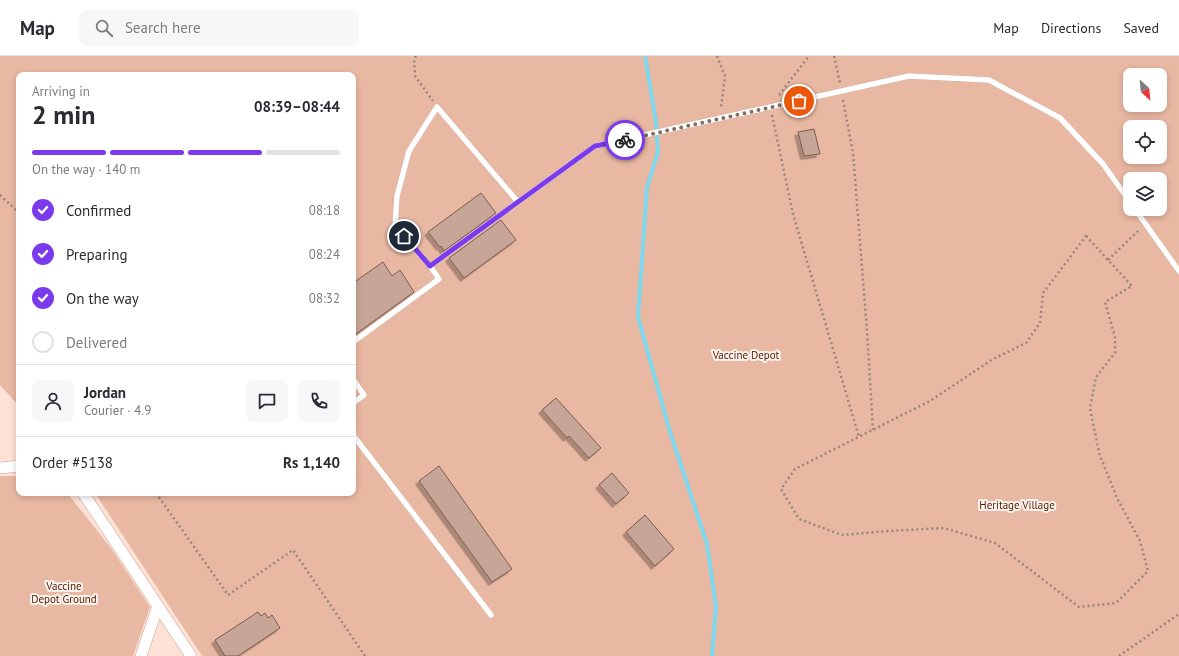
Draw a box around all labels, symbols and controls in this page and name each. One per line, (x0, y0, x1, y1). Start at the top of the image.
search box (79, 10, 359, 46)
text: Map (20, 16, 55, 40)
icon: search (93, 17, 115, 39)
text: Search here (125, 18, 201, 37)
text: Map (993, 19, 1019, 37)
text: Directions (1041, 19, 1101, 37)
text: Saved (1123, 19, 1159, 37)
north arrow (1123, 68, 1167, 112)
map controls (1123, 68, 1167, 216)
text: Arriving in (32, 83, 90, 100)
pin (782, 84, 816, 118)
icon: bag (788, 90, 810, 112)
text: 08:39–08:44 (254, 97, 340, 116)
text: 2 min (32, 98, 95, 131)
courier (605, 120, 645, 160)
button: locate (1123, 120, 1167, 164)
icon: bike (614, 129, 636, 151)
text: On the way · 140 m (32, 161, 140, 178)
button: layers (1123, 172, 1167, 216)
icon: check (32, 199, 54, 221)
text: Confirmed (66, 201, 131, 220)
text: 08:18 (309, 202, 340, 219)
pin (387, 219, 421, 253)
icon: home (393, 225, 415, 247)
icon: check (32, 243, 54, 265)
text: Preparing (66, 245, 128, 264)
text: 08:24 (309, 246, 340, 263)
icon: check (32, 287, 54, 309)
text: On the way (66, 289, 139, 308)
text: 08:32 (309, 290, 340, 307)
text: Delivered (66, 333, 127, 352)
park label: Vaccine Depot (712, 348, 780, 362)
button: person (32, 380, 74, 422)
button: chat (246, 380, 288, 422)
button: phone (298, 380, 340, 422)
text: Jordan (84, 383, 126, 402)
text: Courier · 4.9 (84, 402, 151, 419)
text: Order #5138 (32, 453, 113, 472)
text: Rs 1,140 (283, 453, 340, 472)
park label: Heritage Village (979, 498, 1055, 512)
park label: Vaccine Depot Ground (31, 579, 97, 606)

